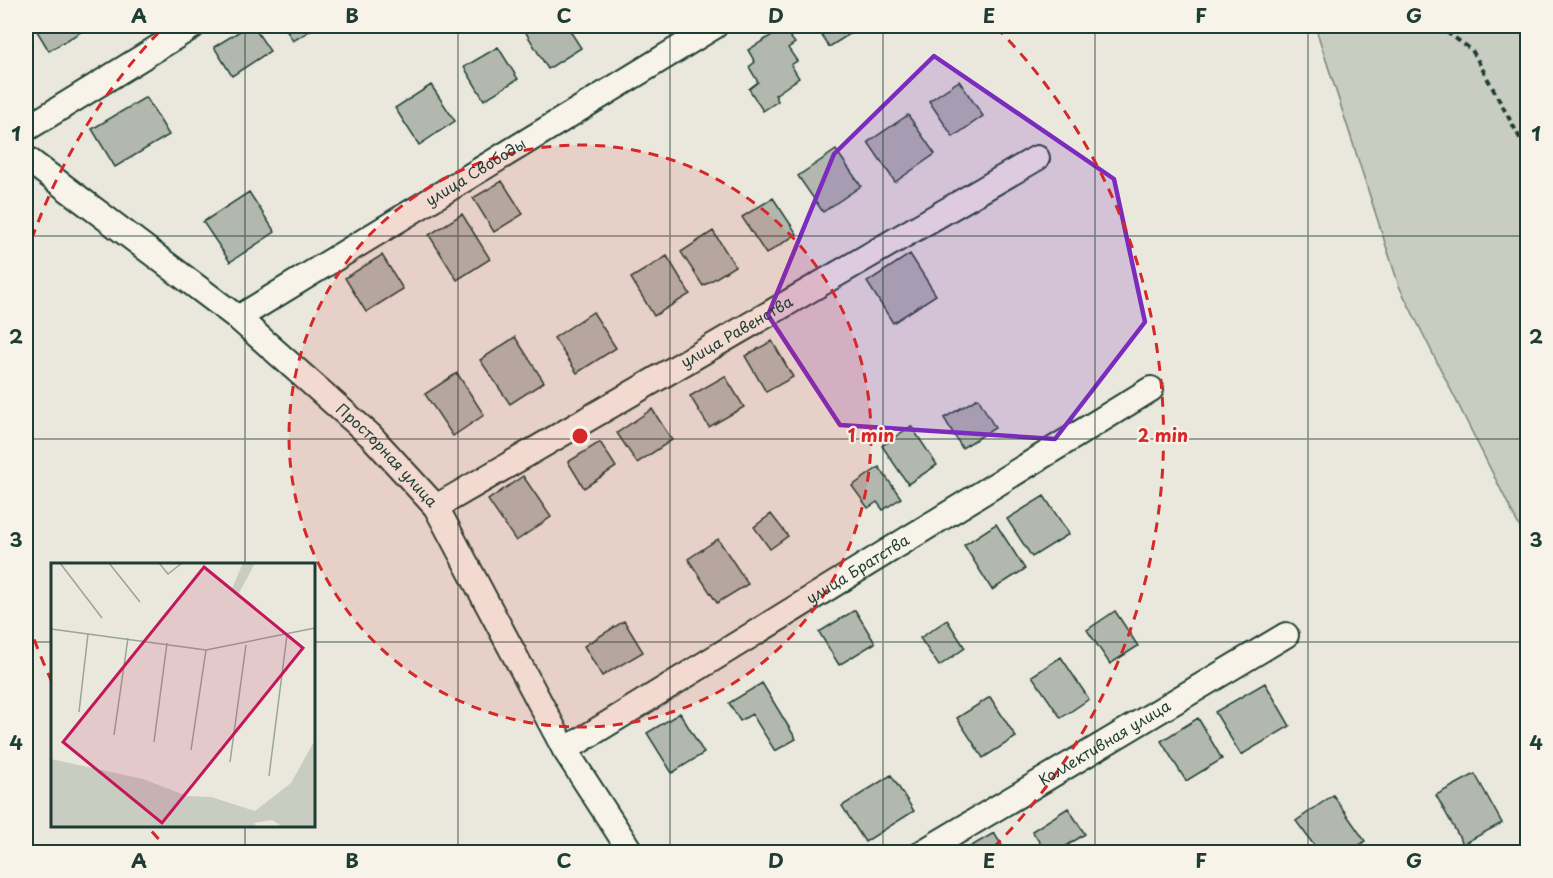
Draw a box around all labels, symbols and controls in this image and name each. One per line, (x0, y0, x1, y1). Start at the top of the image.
text: A (131, 0, 147, 30)
text: B (345, 0, 359, 30)
text: C (556, 0, 572, 30)
text: D (768, 0, 784, 30)
text: E (983, 0, 995, 30)
text: F (1195, 0, 1207, 30)
text: G (1406, 0, 1422, 30)
text: 1 (11, 118, 21, 148)
text: 1 (1531, 118, 1541, 148)
street label: улица Свободы (420, 131, 530, 211)
street label: улица Равенства (676, 289, 797, 373)
text: 2 (9, 321, 23, 351)
text: 2 (1529, 321, 1543, 351)
street label: Просторная улица (331, 397, 444, 512)
text: 1 min (848, 421, 894, 448)
text: 2 min (1138, 421, 1188, 448)
centre of rings (570, 426, 590, 446)
text: 3 (9, 524, 23, 554)
text: 3 (1529, 524, 1543, 554)
street label: улица Братства (801, 527, 914, 609)
inset map (51, 563, 315, 827)
street label: Коллективная улица (1034, 693, 1175, 790)
text: 4 (9, 727, 23, 757)
text: 4 (1529, 727, 1543, 757)
text: A (131, 845, 147, 875)
text: B (345, 845, 359, 875)
text: C (556, 845, 572, 875)
text: D (768, 845, 784, 875)
text: E (983, 845, 995, 875)
text: F (1195, 845, 1207, 875)
text: G (1406, 845, 1422, 875)

